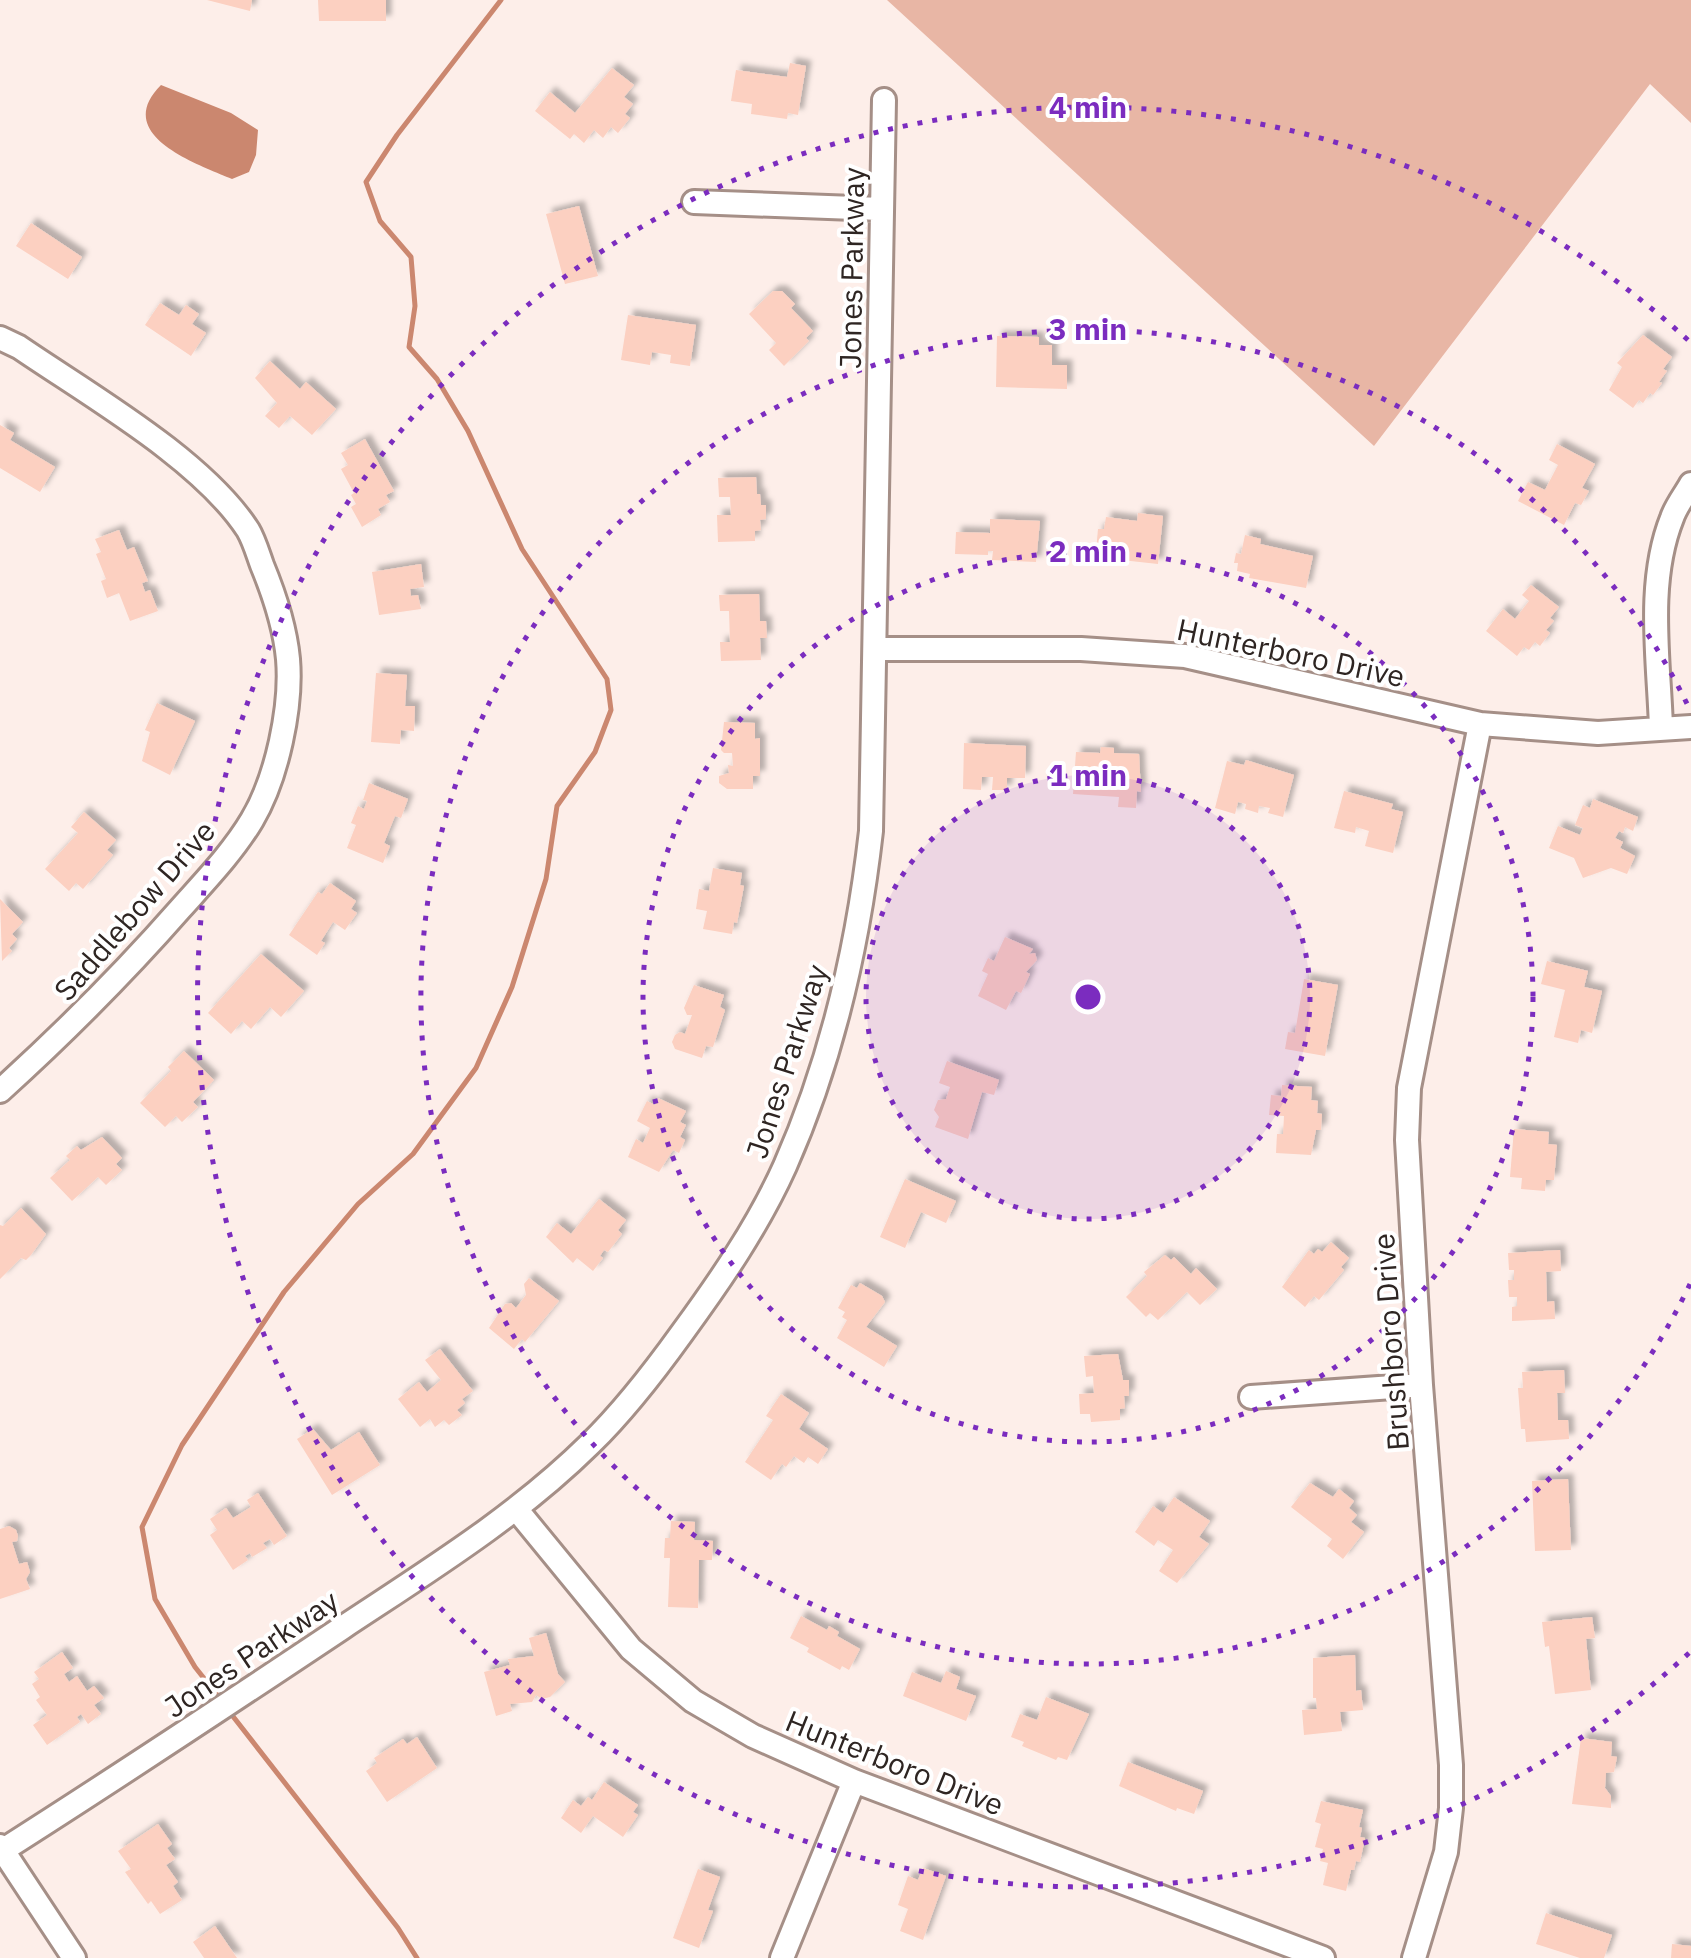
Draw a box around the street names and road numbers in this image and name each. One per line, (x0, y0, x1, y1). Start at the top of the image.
street label: Jones Parkway (830, 167, 872, 369)
street label: Hunterboro Drive (1174, 609, 1408, 695)
street label: Saddlebow Drive (45, 812, 223, 1008)
street label: Jones Parkway (736, 959, 836, 1163)
street label: Brushboro Drive (1363, 1232, 1417, 1452)
street label: Jones Parkway (157, 1580, 346, 1726)
street label: Hunterboro Drive (780, 1701, 1010, 1823)

